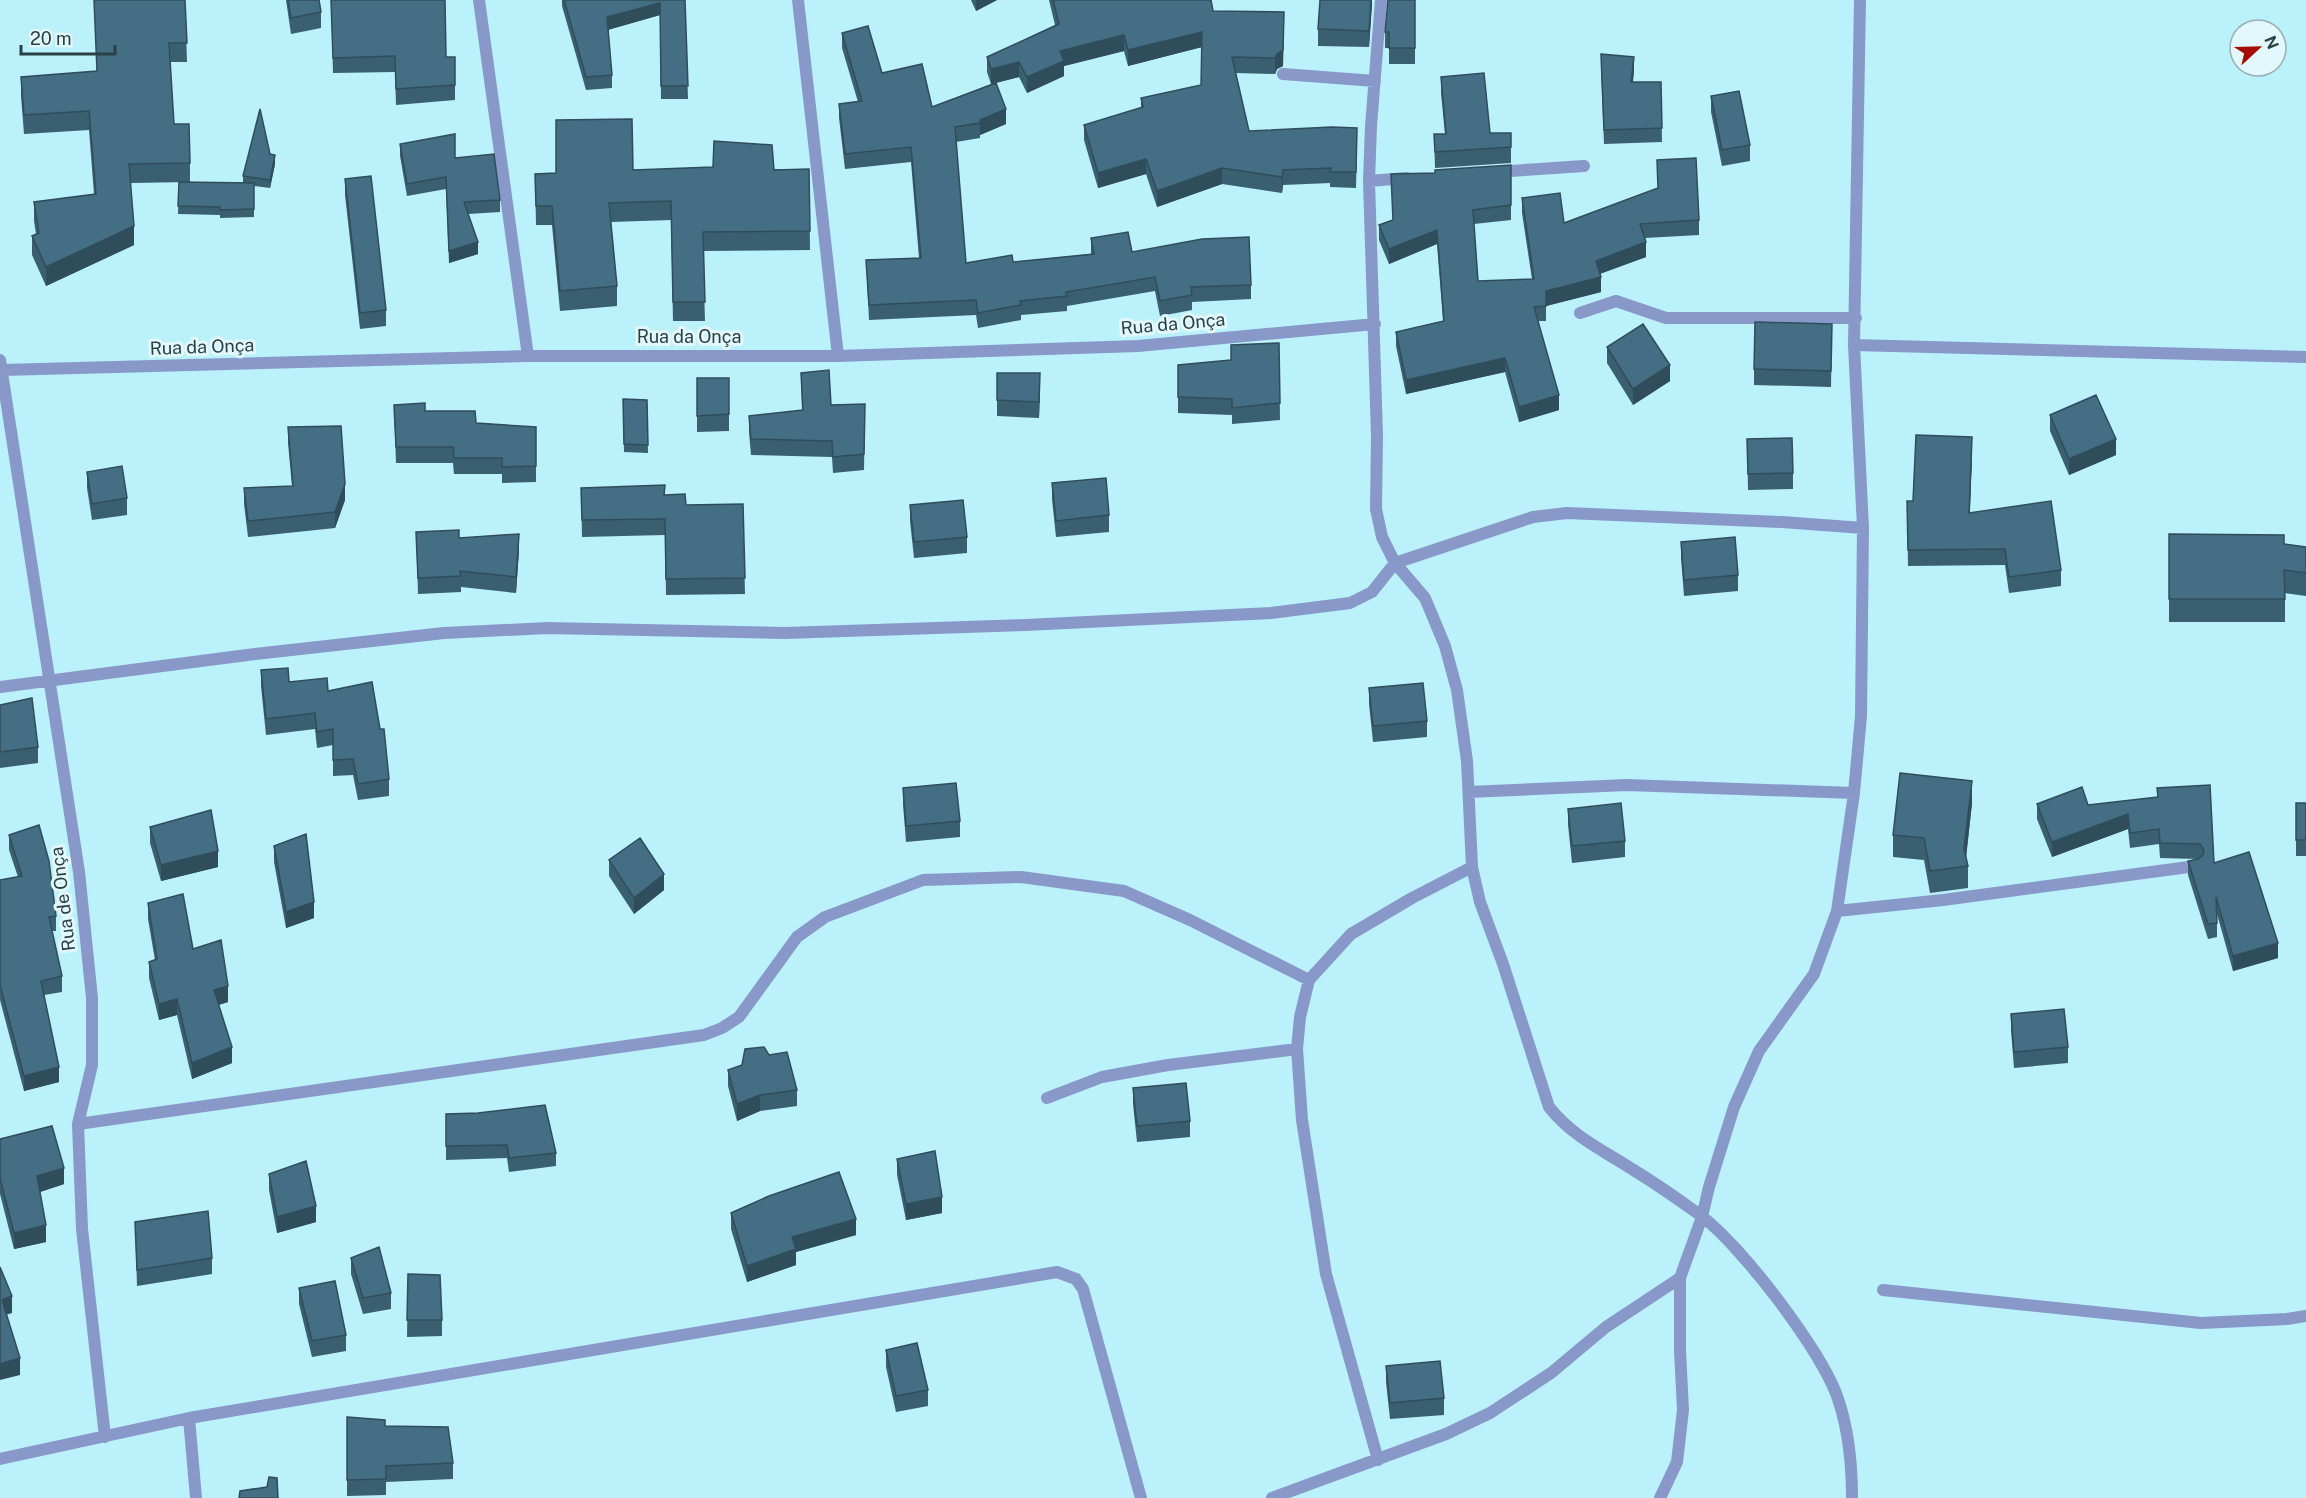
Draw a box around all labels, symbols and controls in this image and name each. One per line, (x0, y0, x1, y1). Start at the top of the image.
scale bar (21, 18, 116, 56)
north arrow (2228, 18, 2288, 78)
text: 20 m (30, 28, 72, 49)
text: N (2260, 33, 2283, 52)
street label: Rua da Onça (1120, 308, 1226, 339)
street label: Rua da Onça (637, 326, 741, 347)
street label: Rua da Onça (149, 334, 255, 359)
street label: Rua de Onça (46, 846, 79, 952)

